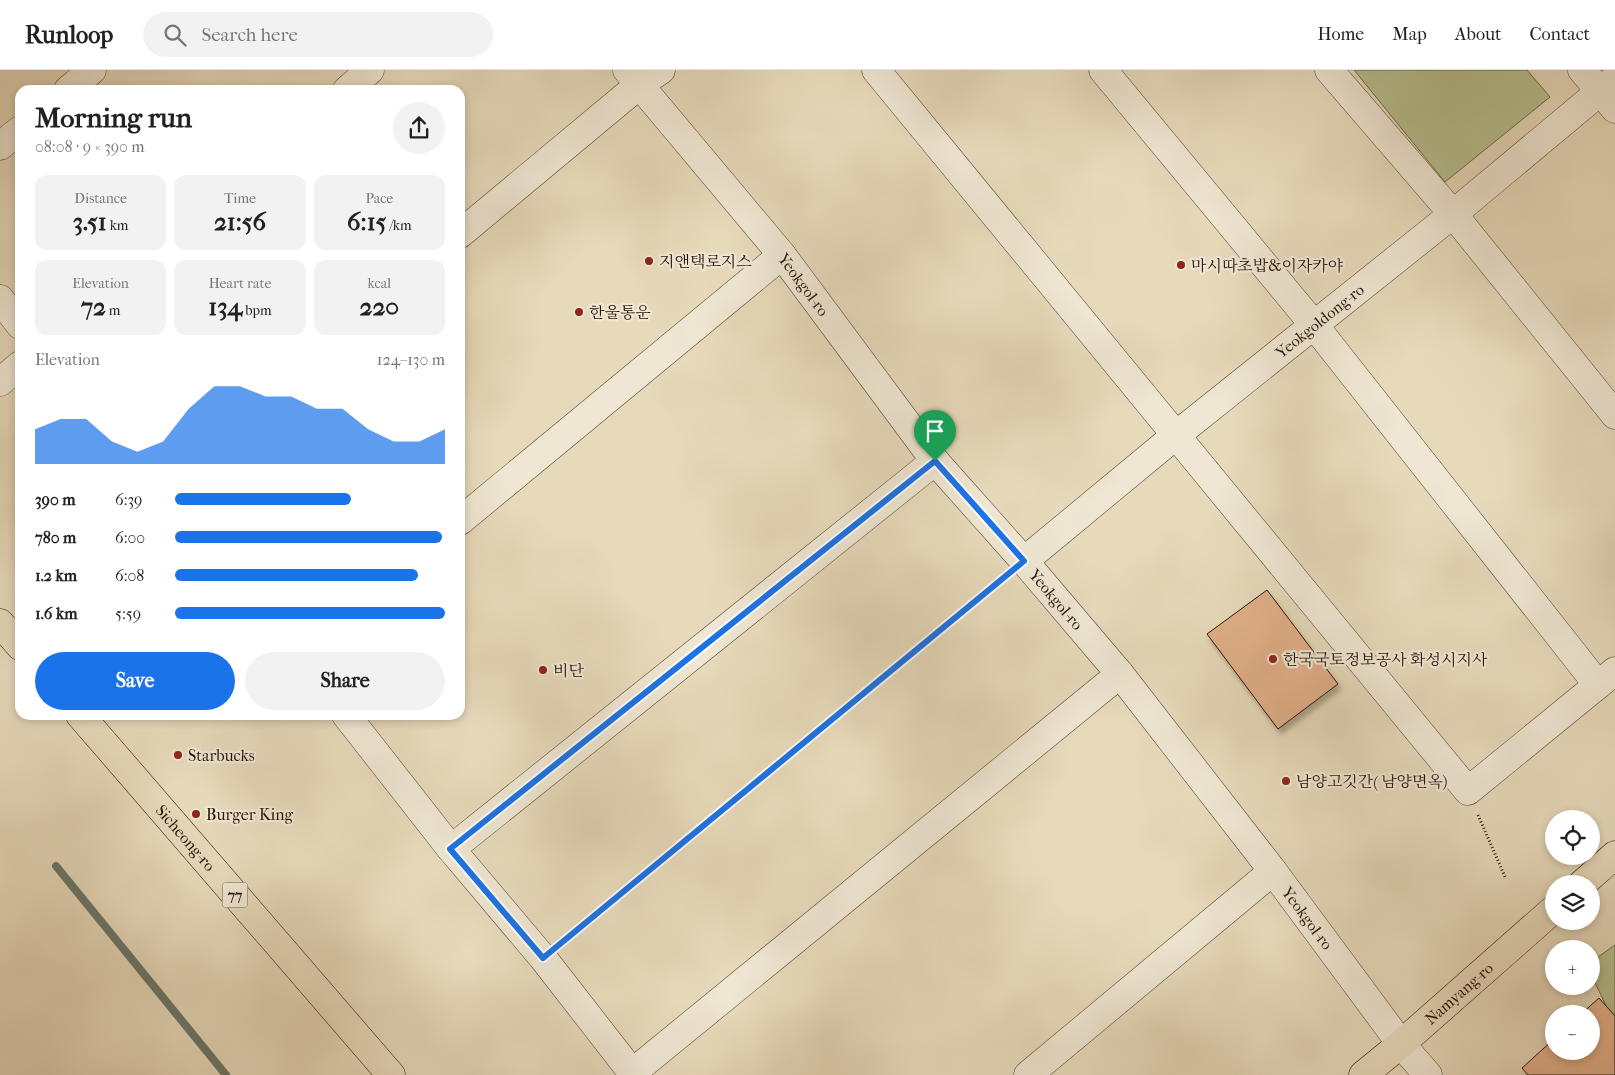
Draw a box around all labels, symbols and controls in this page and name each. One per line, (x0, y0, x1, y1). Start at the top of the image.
search box (143, 12, 493, 57)
text: Runloop (25, 21, 113, 49)
icon: search (161, 21, 189, 49)
text: Search here (201, 24, 298, 46)
text: Home (1317, 24, 1364, 45)
text: Map (1392, 24, 1427, 45)
text: About (1455, 24, 1501, 45)
text: Contact (1529, 24, 1590, 45)
text: Morning run (35, 101, 192, 134)
button: share (393, 102, 445, 154)
text: 08:08 · 9 × 390 m (35, 137, 145, 156)
text: Distance (74, 190, 127, 207)
text: Time (224, 190, 256, 207)
text: Pace (365, 190, 393, 207)
text: 3.51 (73, 207, 107, 236)
text: 21:56 (214, 207, 266, 236)
text: 6:15 (347, 207, 386, 236)
text: km (107, 217, 128, 234)
text: /km (386, 217, 412, 234)
street label: Yeokgol-ro (773, 249, 833, 320)
place label: 지앤택로지스 (659, 252, 752, 271)
marker: 지앤택로지스 (643, 255, 655, 267)
place label: 마시따초밥&이자카야 (1191, 256, 1344, 275)
marker: 마시따초밥&이자카야 (1175, 259, 1187, 271)
text: Elevation (72, 275, 129, 292)
text: Heart rate (209, 275, 271, 292)
text: kcal (368, 275, 391, 292)
street label: Yeokgoldong-ro (1271, 280, 1368, 363)
text: 72 (81, 292, 106, 321)
text: 134 (208, 292, 242, 321)
text: 220 (360, 292, 399, 321)
text: m (106, 302, 120, 319)
text: bpm (242, 302, 272, 319)
place label: 한울통운 (589, 303, 651, 322)
marker: 한울통운 (573, 306, 585, 318)
text: Elevation (35, 350, 100, 369)
text: 124–130 m (377, 350, 445, 369)
pin (914, 410, 956, 461)
icon: arrive (921, 417, 949, 445)
text: 390 m (35, 490, 76, 509)
text: 6:39 (115, 490, 143, 509)
text: 780 m (35, 528, 76, 547)
text: 6:00 (115, 528, 145, 547)
street label: Yeokgol-ro (1024, 565, 1087, 634)
text: 1.2 km (35, 566, 77, 585)
text: 6:08 (115, 566, 144, 585)
text: 1.6 km (35, 604, 77, 623)
text: 5:59 (115, 604, 141, 623)
place label: 한국국토정보공사 화성시지사 (1283, 650, 1488, 669)
button: Save (35, 652, 235, 710)
button: Share (245, 652, 445, 710)
marker: 한국국토정보공사 화성시지사 (1267, 653, 1279, 665)
place label: 비단 (553, 661, 584, 680)
marker: 비단 (537, 664, 549, 676)
place label: Starbucks (188, 746, 255, 765)
marker: Starbucks (172, 749, 184, 761)
place label: 남양고깃간( 남양면옥) (1296, 772, 1447, 791)
marker: 남양고깃간( 남양면옥) (1280, 775, 1292, 787)
street label: Sicheong-ro (152, 801, 219, 875)
place label: Burger King (206, 805, 294, 824)
marker: Burger King (190, 808, 202, 820)
map controls (1545, 810, 1600, 1060)
button: locate (1545, 810, 1600, 865)
button: layers (1545, 875, 1600, 930)
road number: 77 (222, 882, 248, 908)
street label: Yeokgol-ro (1277, 882, 1337, 953)
button: + (1545, 940, 1600, 995)
street label: Namyang-ro (1421, 958, 1497, 1029)
button: − (1545, 1005, 1600, 1060)

